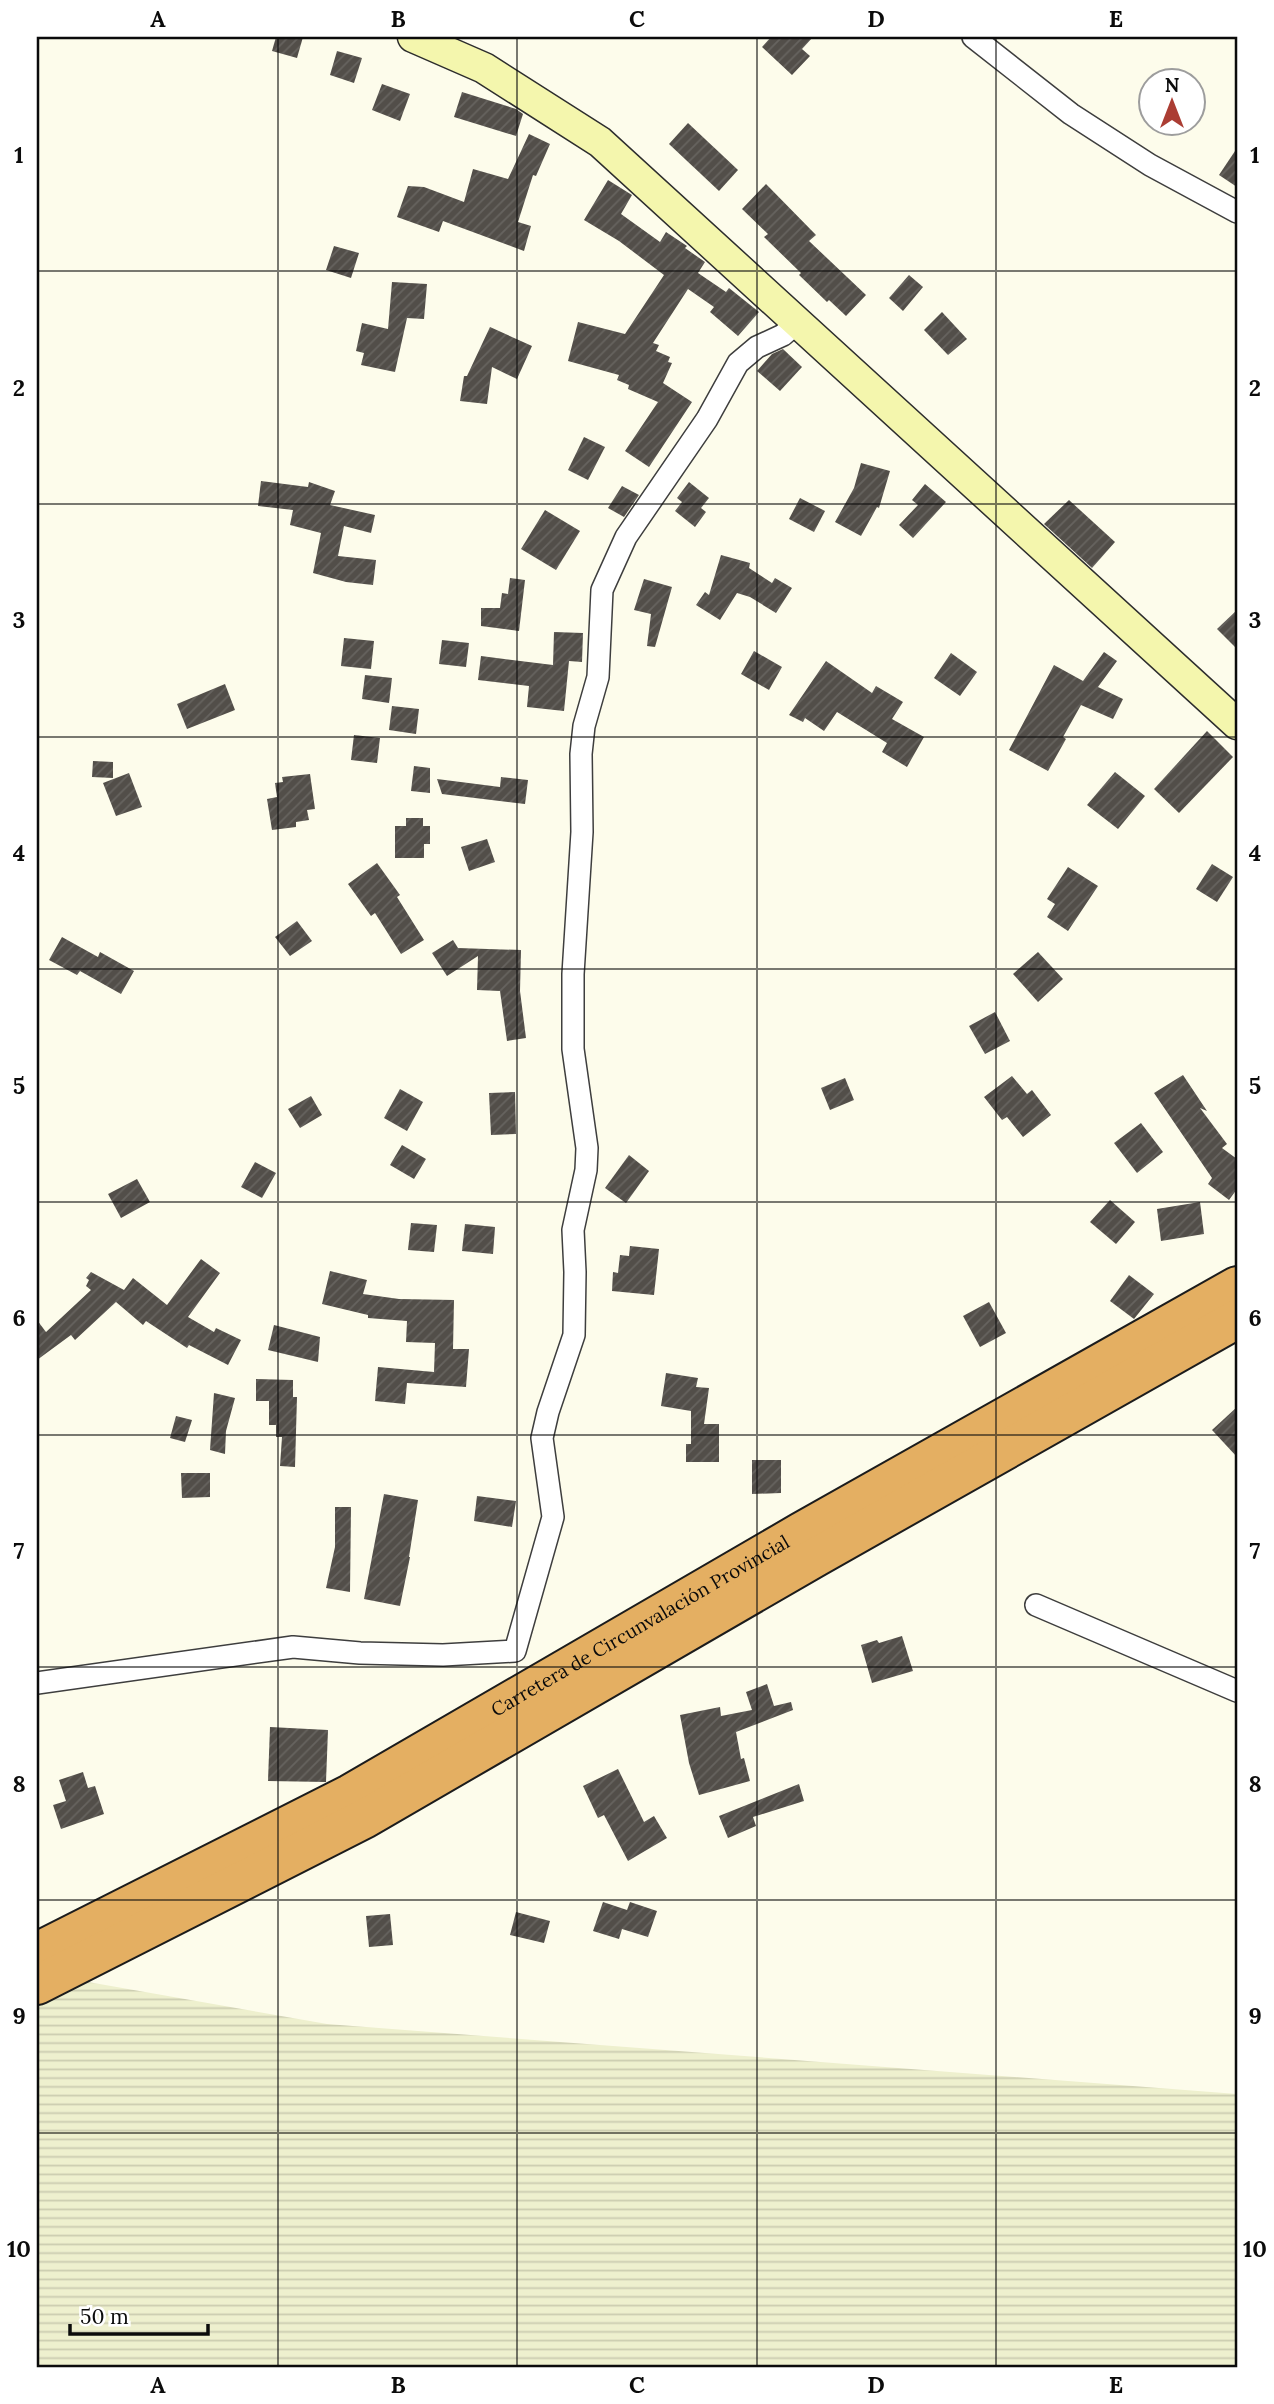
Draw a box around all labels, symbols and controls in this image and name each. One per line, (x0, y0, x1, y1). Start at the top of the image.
text: A (150, 4, 166, 33)
text: B (390, 4, 406, 33)
text: C (629, 4, 645, 33)
text: D (867, 4, 885, 33)
text: E (1109, 4, 1123, 33)
north arrow (1138, 66, 1208, 136)
text: N (1165, 73, 1180, 97)
text: 1 (14, 140, 24, 169)
text: 1 (1250, 140, 1260, 169)
text: 2 (13, 373, 25, 402)
text: 2 (1249, 373, 1261, 402)
text: 3 (13, 605, 25, 634)
text: 3 (1249, 605, 1261, 634)
text: 4 (13, 838, 25, 867)
text: 4 (1249, 838, 1261, 867)
text: 5 (13, 1071, 25, 1100)
text: 5 (1249, 1071, 1261, 1100)
text: 6 (12, 1303, 26, 1332)
text: 6 (1248, 1303, 1262, 1332)
street label: Carretera de Circunvalación Provincial (486, 1529, 794, 1722)
text: 7 (14, 1536, 25, 1565)
text: 7 (1250, 1536, 1261, 1565)
text: 8 (12, 1769, 26, 1798)
text: 8 (1248, 1769, 1262, 1798)
text: 9 (12, 2001, 26, 2030)
text: 9 (1248, 2001, 1262, 2030)
text: 10 (7, 2234, 31, 2263)
text: 10 (1243, 2234, 1267, 2263)
scale bar (70, 2292, 208, 2336)
text: 50 m (80, 2303, 129, 2330)
text: A (150, 2370, 166, 2399)
text: B (390, 2370, 406, 2399)
text: C (629, 2370, 645, 2399)
text: D (867, 2370, 885, 2399)
text: E (1109, 2370, 1123, 2399)

